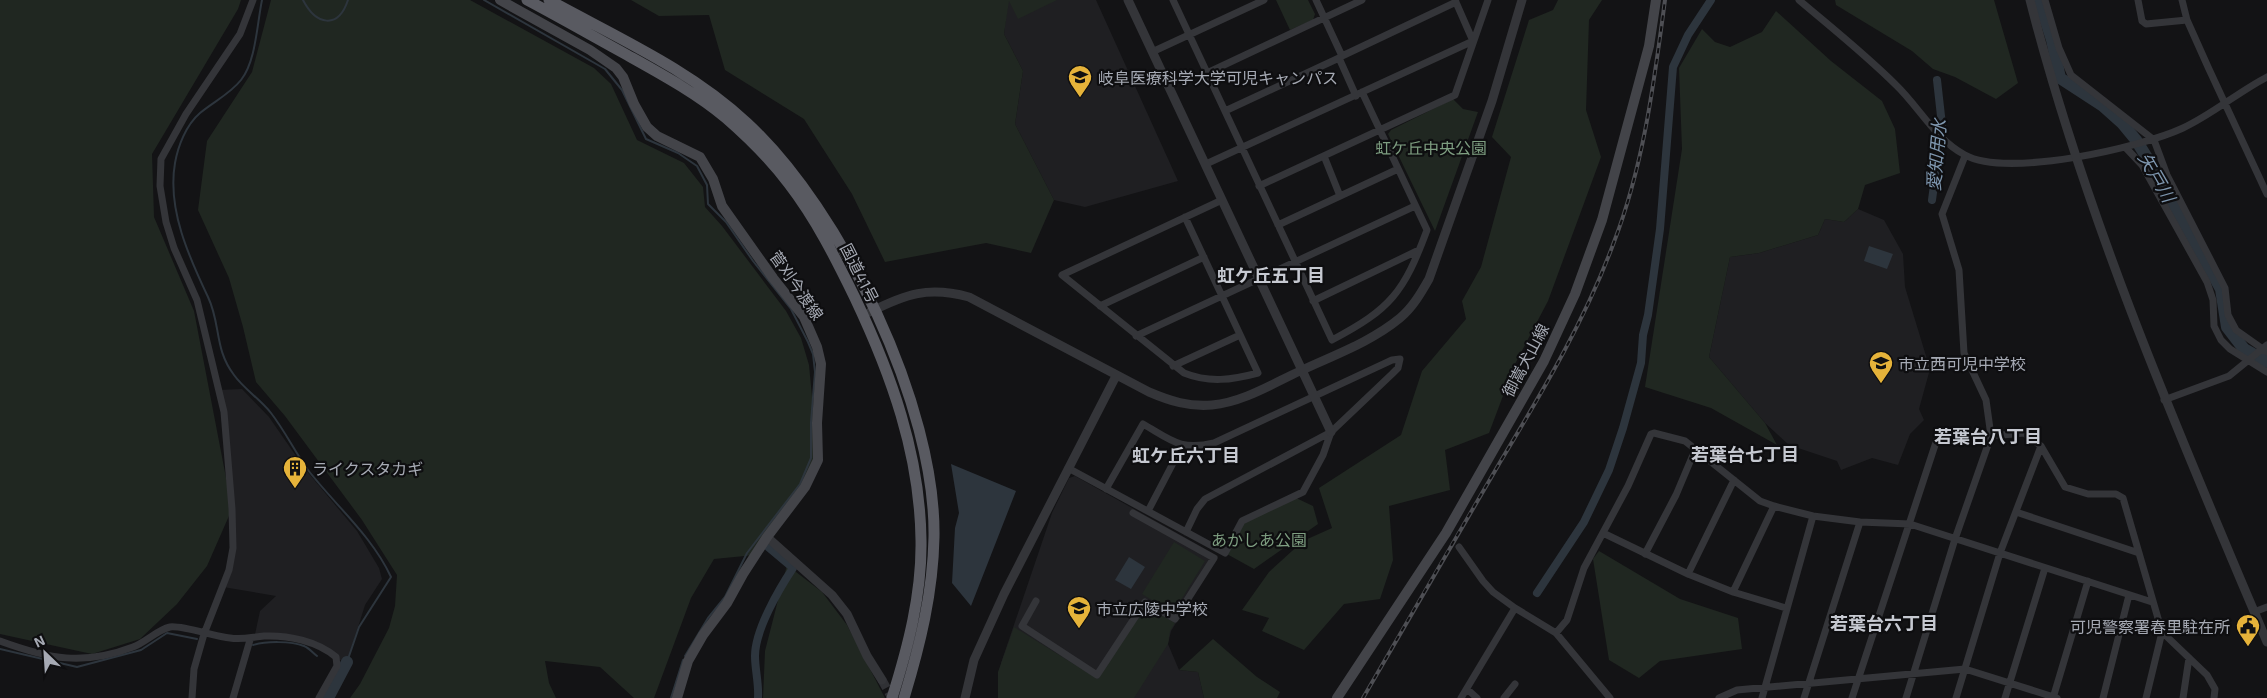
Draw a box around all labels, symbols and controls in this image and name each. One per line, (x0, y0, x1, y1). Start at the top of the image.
school or university icon: 岐阜医療科学大学可児キャンパス (1067, 64, 1093, 98)
place label: 岐阜医療科学大学可児キャンパス (1098, 68, 1338, 87)
water label: 愛知用水 (1922, 116, 1950, 192)
park label: 虹ケ丘中央公園 (1375, 138, 1487, 157)
water label: 矢戸川 (2134, 148, 2181, 208)
street label: 国道41号 (837, 240, 883, 306)
street label: 菅刈今渡線 (766, 247, 828, 323)
district label: 虹ケ丘五丁目 (1217, 264, 1325, 286)
street label: 御嵩犬山線 (1498, 320, 1552, 400)
school or university icon: 市立西可児中学校 (1868, 350, 1894, 384)
place label: 市立西可児中学校 (1898, 354, 2026, 373)
district label: 若葉台八丁目 (1934, 425, 2042, 447)
district label: 若葉台七丁目 (1691, 443, 1799, 465)
district label: 虹ケ丘六丁目 (1132, 444, 1240, 466)
building icon: ライクスタカギ (282, 455, 308, 489)
place label: ライクスタカギ (312, 459, 423, 478)
park label: あかしあ公園 (1211, 530, 1307, 549)
school or university icon: 市立広陵中学校 (1066, 595, 1092, 629)
place label: 市立広陵中学校 (1096, 599, 1208, 618)
district label: 若葉台六丁目 (1830, 612, 1938, 634)
public building icon: 可児警察署春里駐在所 (2235, 613, 2261, 647)
place label: 可児警察署春里駐在所 (2070, 617, 2230, 636)
north arrow (20, 628, 70, 678)
text: N (31, 631, 47, 651)

